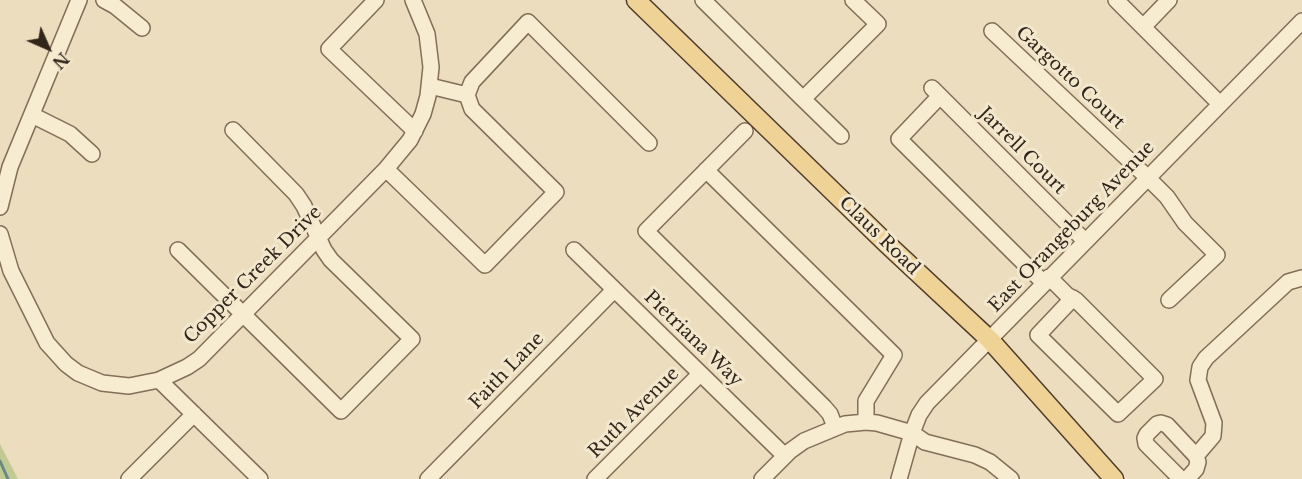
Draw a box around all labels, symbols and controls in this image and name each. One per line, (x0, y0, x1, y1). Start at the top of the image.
north arrow (18, 18, 78, 78)
street label: Gargotto Court (1011, 22, 1129, 134)
text: N (48, 48, 73, 73)
street label: Jarrell Court (974, 103, 1070, 199)
street label: East Orangeburg Avenue (985, 137, 1159, 317)
street label: Claus Road (834, 192, 924, 280)
street label: Copper Creek Drive (180, 202, 326, 348)
street label: Pietriana Way (639, 287, 747, 391)
street label: Faith Lane (465, 328, 549, 414)
street label: Ruth Avenue (584, 363, 684, 463)

